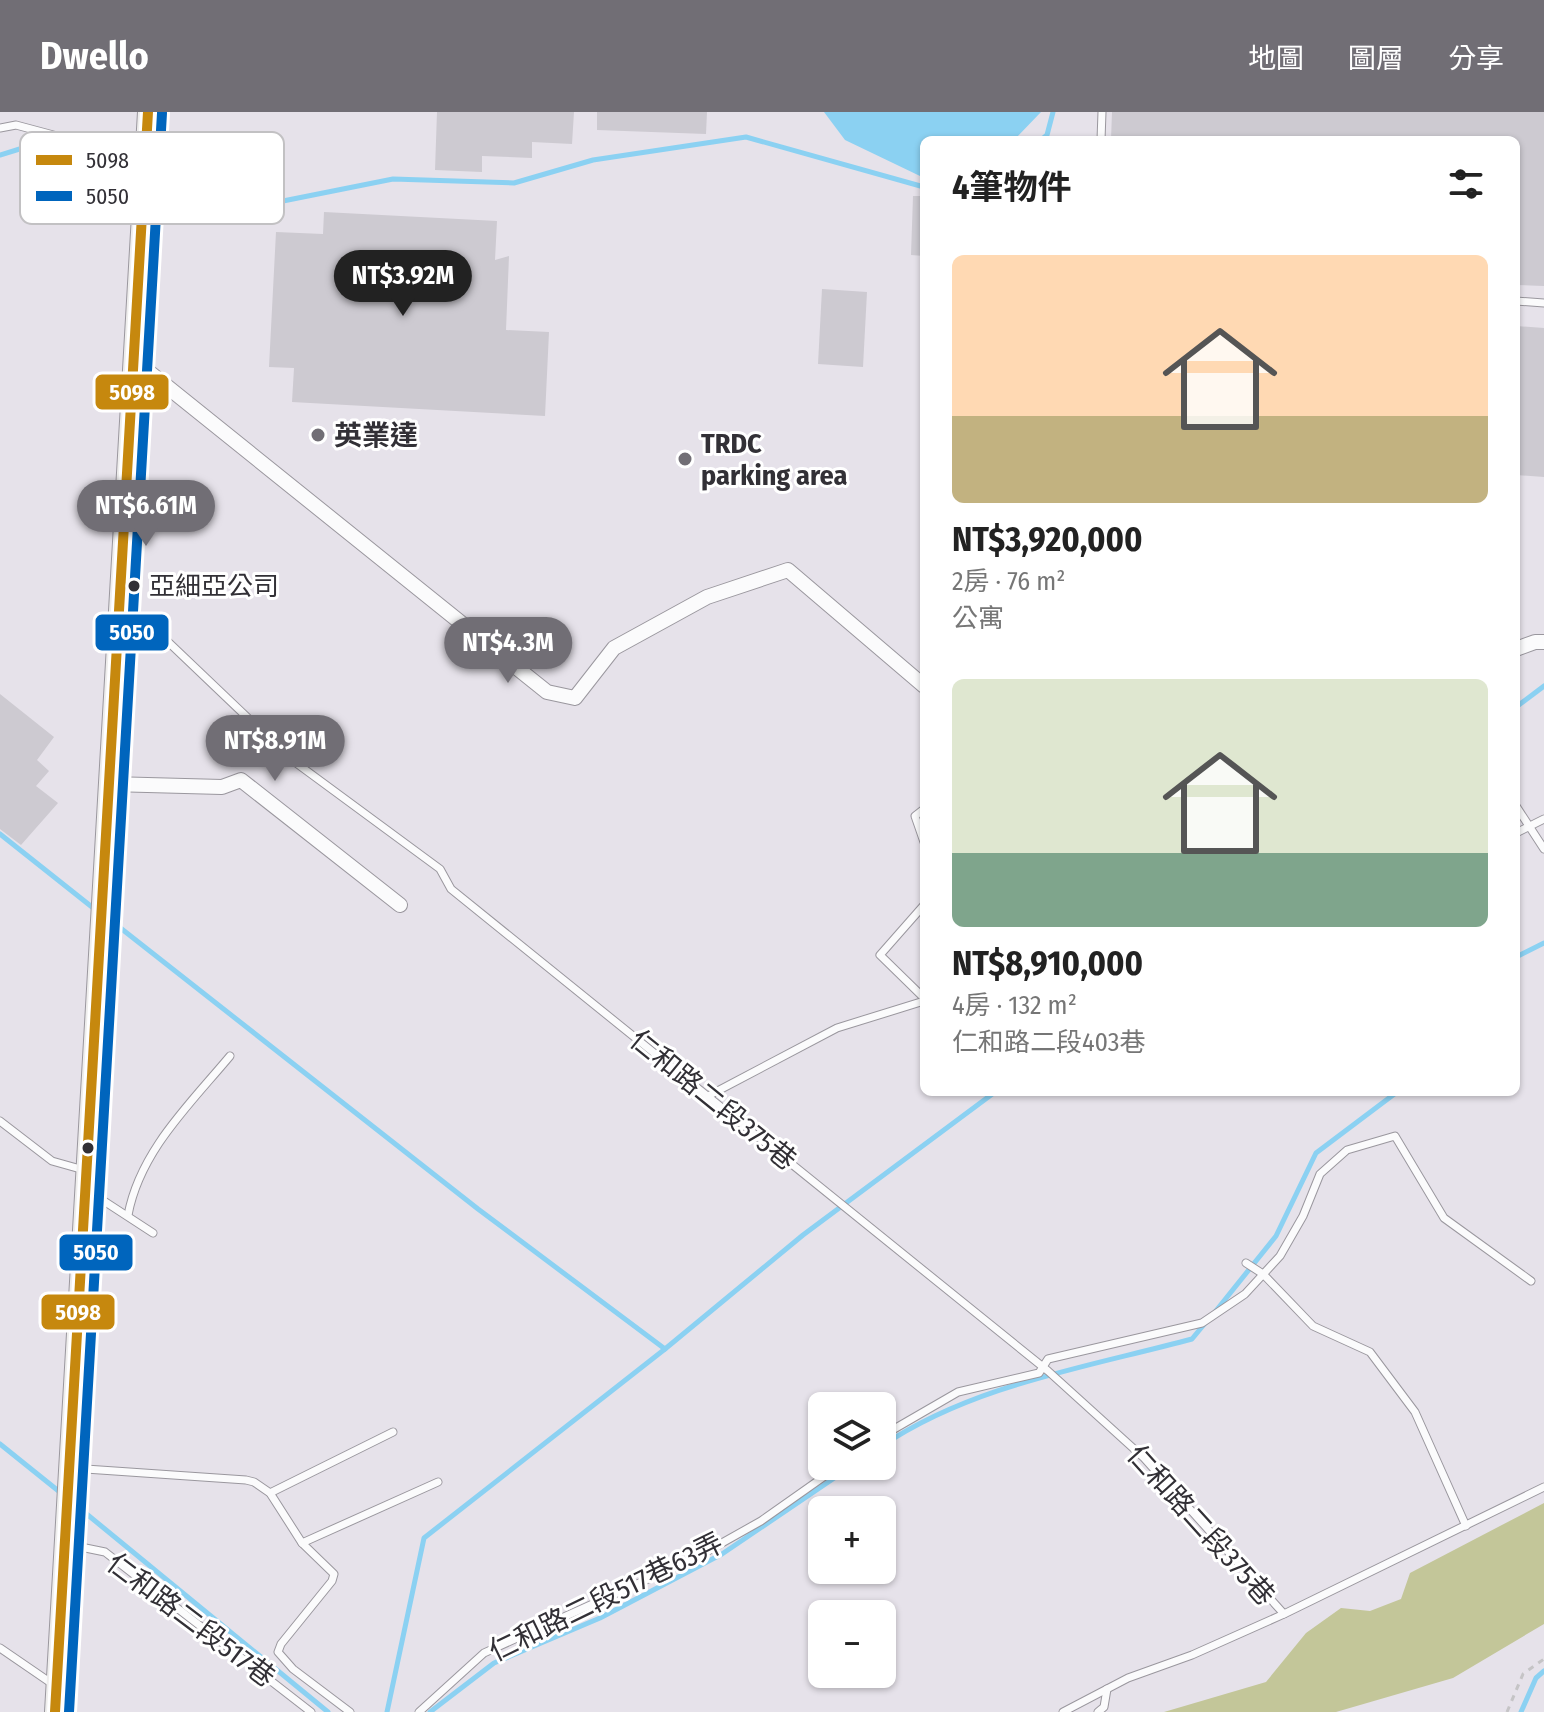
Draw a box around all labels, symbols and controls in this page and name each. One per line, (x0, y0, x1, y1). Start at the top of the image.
text: Dwello (40, 33, 149, 79)
text: 地圖 (1248, 42, 1304, 75)
text: 圖層 (1348, 42, 1404, 75)
text: 分享 (1448, 42, 1504, 75)
legend (20, 132, 284, 224)
text: 5098 (86, 147, 129, 174)
icon: filters (1444, 162, 1488, 206)
text: 4筆物件 (952, 167, 1071, 208)
text: 5050 (86, 183, 129, 210)
pin: NT$3.92M (320, 250, 486, 318)
text: NT$3.92M (352, 260, 454, 291)
icon: home (1148, 307, 1292, 451)
line badge: 5098 (94, 373, 170, 411)
text: 5098 (109, 379, 155, 406)
place label: 英業達 (334, 419, 418, 452)
marker: 英業達 (309, 426, 327, 444)
place label: TRDC parking area (701, 427, 847, 492)
marker: TRDC parking area (676, 450, 694, 468)
pin: NT$6.61M (63, 480, 229, 548)
text: NT$6.61M (95, 490, 197, 521)
text: NT$3,920,000 (952, 519, 1143, 560)
text: 2房 · 76 m² (952, 566, 1065, 597)
place label: 亞細亞公司 (149, 571, 279, 602)
marker: 亞細亞公司 (126, 578, 142, 594)
text: 公寓 (952, 603, 1004, 634)
line badge: 5050 (94, 613, 170, 652)
pin: NT$4.3M (434, 617, 582, 685)
text: 5050 (109, 619, 155, 646)
text: NT$4.3M (462, 627, 554, 658)
pin: NT$8.91M (192, 715, 358, 783)
text: NT$8.91M (224, 725, 326, 756)
icon: home (1148, 731, 1292, 875)
text: NT$8,910,000 (952, 943, 1143, 984)
text: 4房 · 132 m² (952, 990, 1077, 1021)
street label: 仁和路二段375巷 (623, 1023, 803, 1177)
text: 仁和路二段403巷 (952, 1027, 1146, 1058)
unlabelled marker (80, 1140, 96, 1156)
line badge: 5050 (58, 1233, 134, 1272)
text: 5050 (73, 1239, 119, 1266)
line badge: 5098 (40, 1293, 116, 1331)
text: 5098 (55, 1299, 101, 1326)
map controls (808, 1392, 896, 1688)
button: layers (808, 1392, 896, 1480)
street label: 仁和路二段375巷 (1120, 1438, 1282, 1612)
button: + (808, 1496, 896, 1584)
street label: 仁和路二段517巷63弄 (484, 1526, 728, 1668)
street label: 仁和路二段517巷 (101, 1546, 281, 1694)
button: − (808, 1600, 896, 1688)

